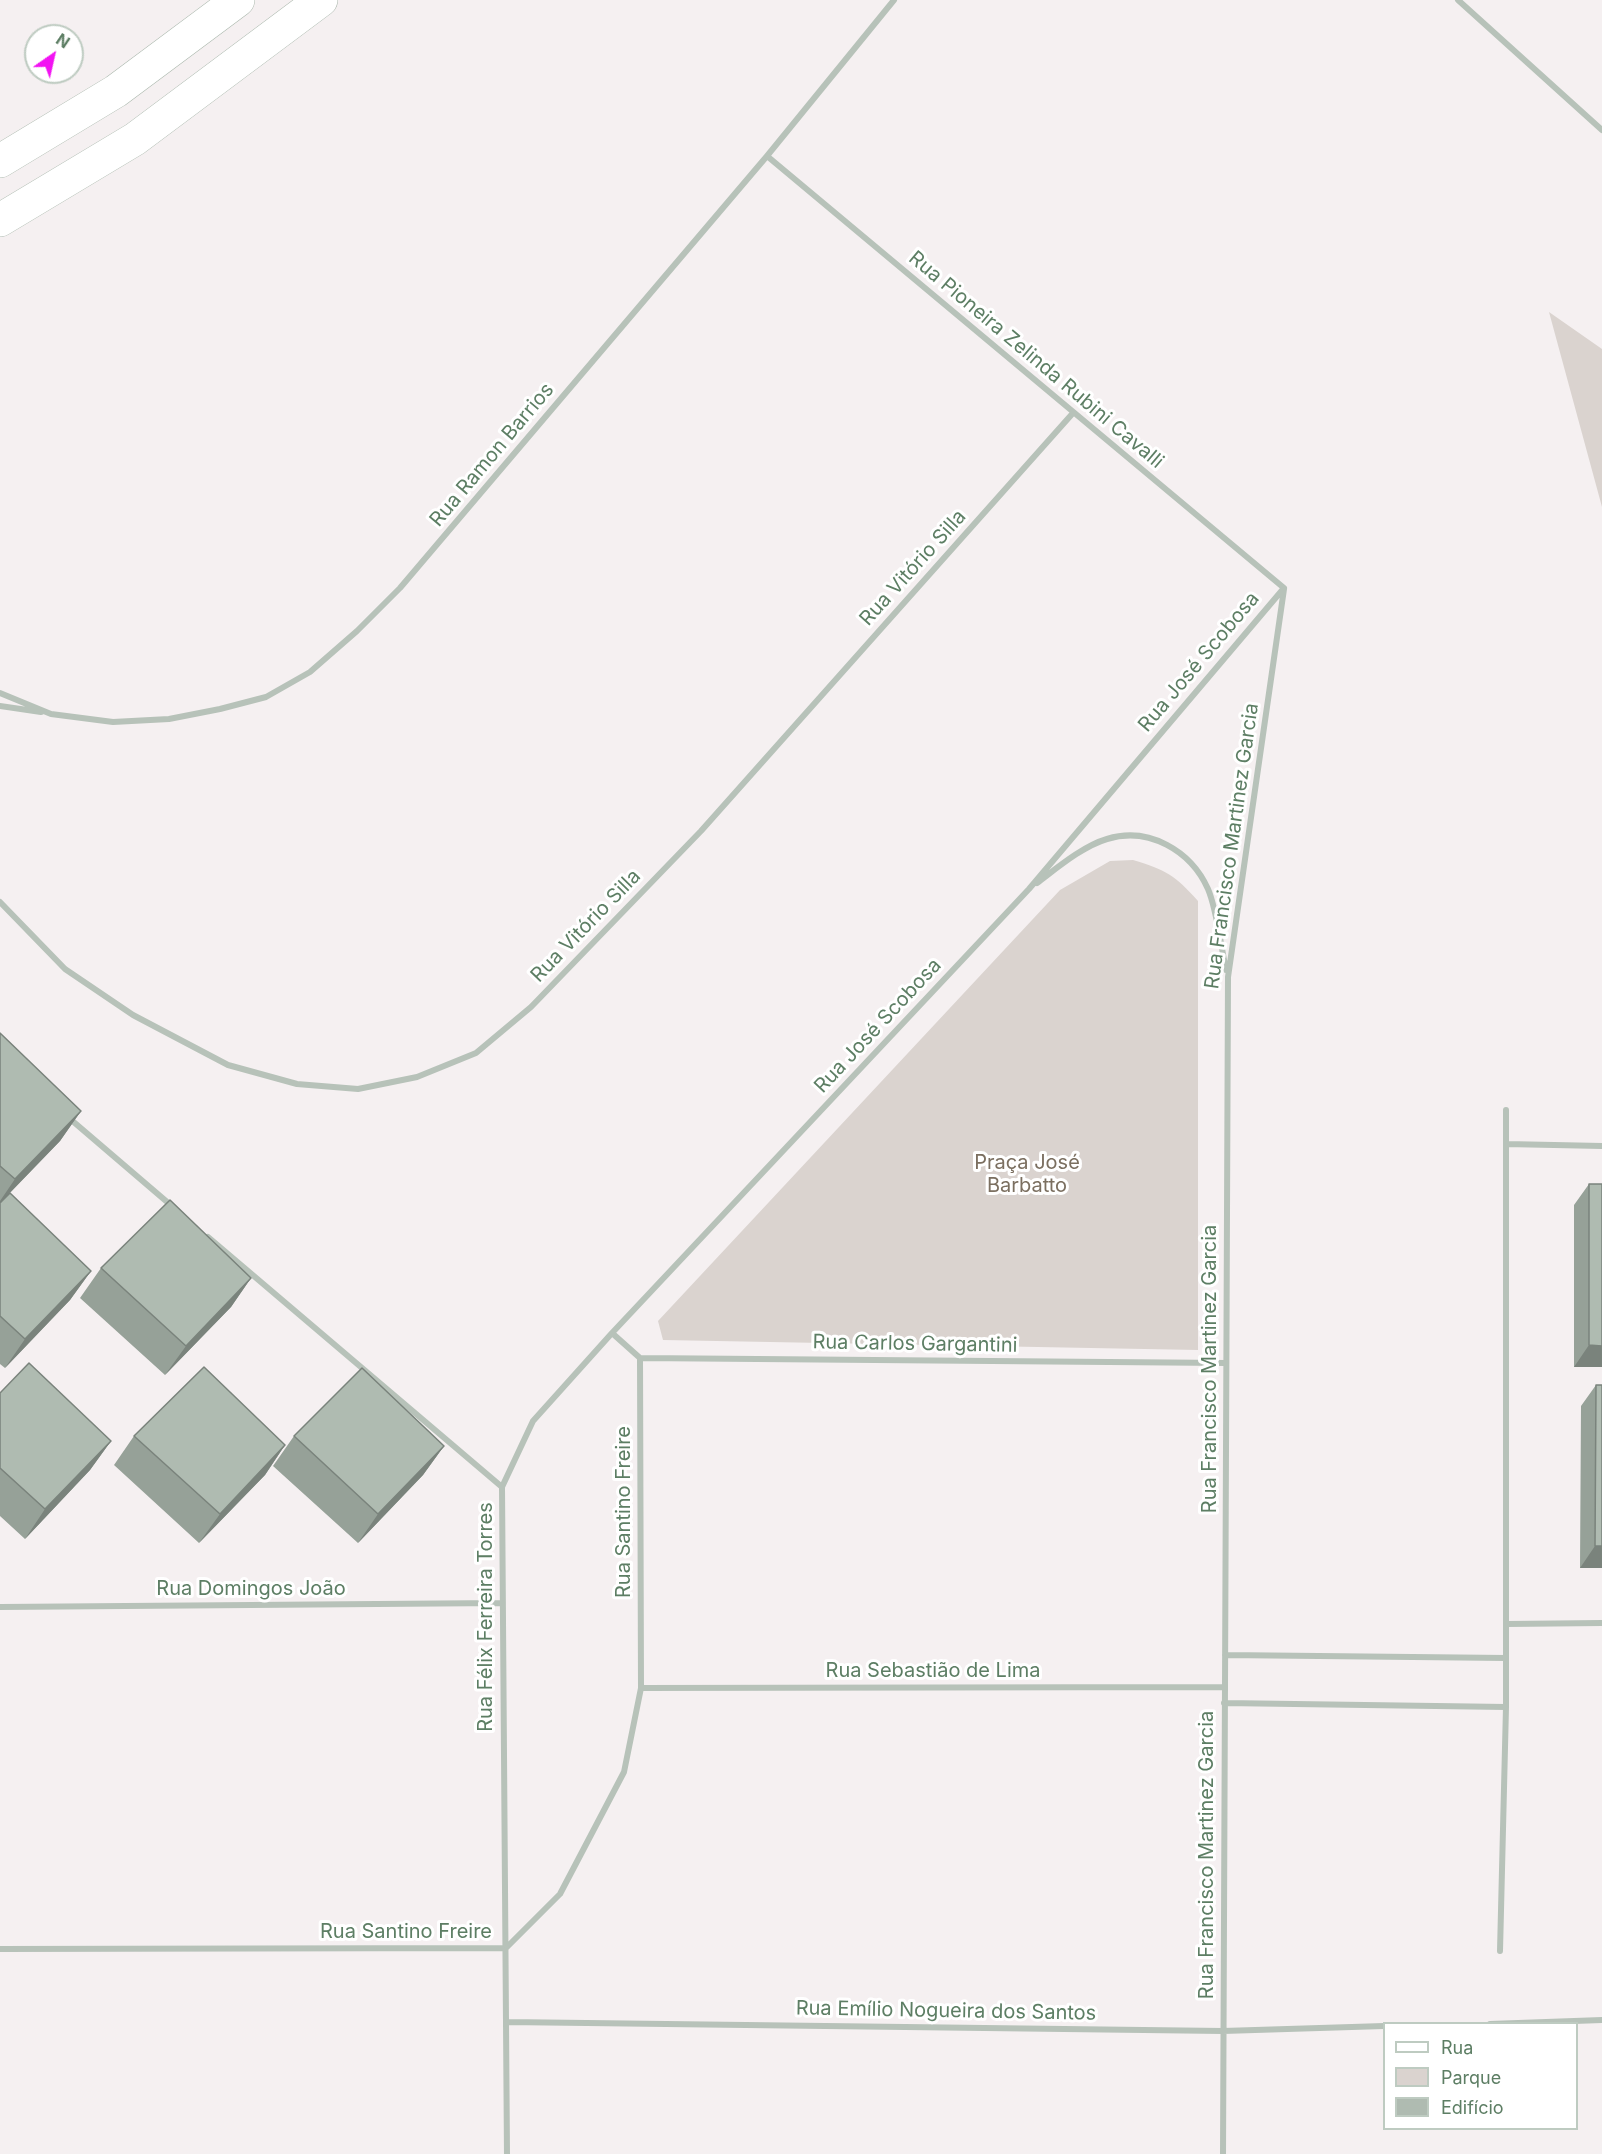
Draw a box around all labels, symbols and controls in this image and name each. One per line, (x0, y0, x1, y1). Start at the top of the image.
north arrow (24, 24, 84, 84)
text: N (52, 29, 74, 52)
street label: Rua Pioneira Zelinda Rubini Cavalli (904, 246, 1168, 474)
street label: Rua Ramon Barrios (425, 378, 559, 532)
street label: Rua Vitório Silla (855, 505, 971, 631)
street label: Rua José Scobosa (1134, 587, 1264, 737)
street label: Rua Francisco Martinez Garcia (1200, 702, 1264, 990)
street label: Rua Vitório Silla (526, 865, 646, 987)
street label: Rua José Scobosa (810, 954, 946, 1098)
park label: Praça José Barbatto (974, 1151, 1080, 1198)
street label: Rua Francisco Martinez Garcia (1198, 1225, 1222, 1513)
street label: Rua Carlos Gargantini (812, 1330, 1018, 1358)
street label: Rua Santino Freire (612, 1426, 636, 1598)
street label: Rua Félix Ferreira Torres (474, 1502, 498, 1732)
street label: Rua Domingos João (156, 1577, 346, 1601)
street label: Rua Sebastião de Lima (826, 1659, 1040, 1683)
street label: Rua Francisco Martinez Garcia (1195, 1711, 1219, 1999)
street label: Rua Santino Freire (320, 1920, 492, 1944)
street label: Rua Emílio Nogueira dos Santos (796, 1996, 1096, 2026)
legend (1383, 2022, 1578, 2130)
text: Rua (1441, 2037, 1473, 2058)
text: Parque (1441, 2067, 1501, 2088)
text: Edifício (1441, 2097, 1504, 2118)

